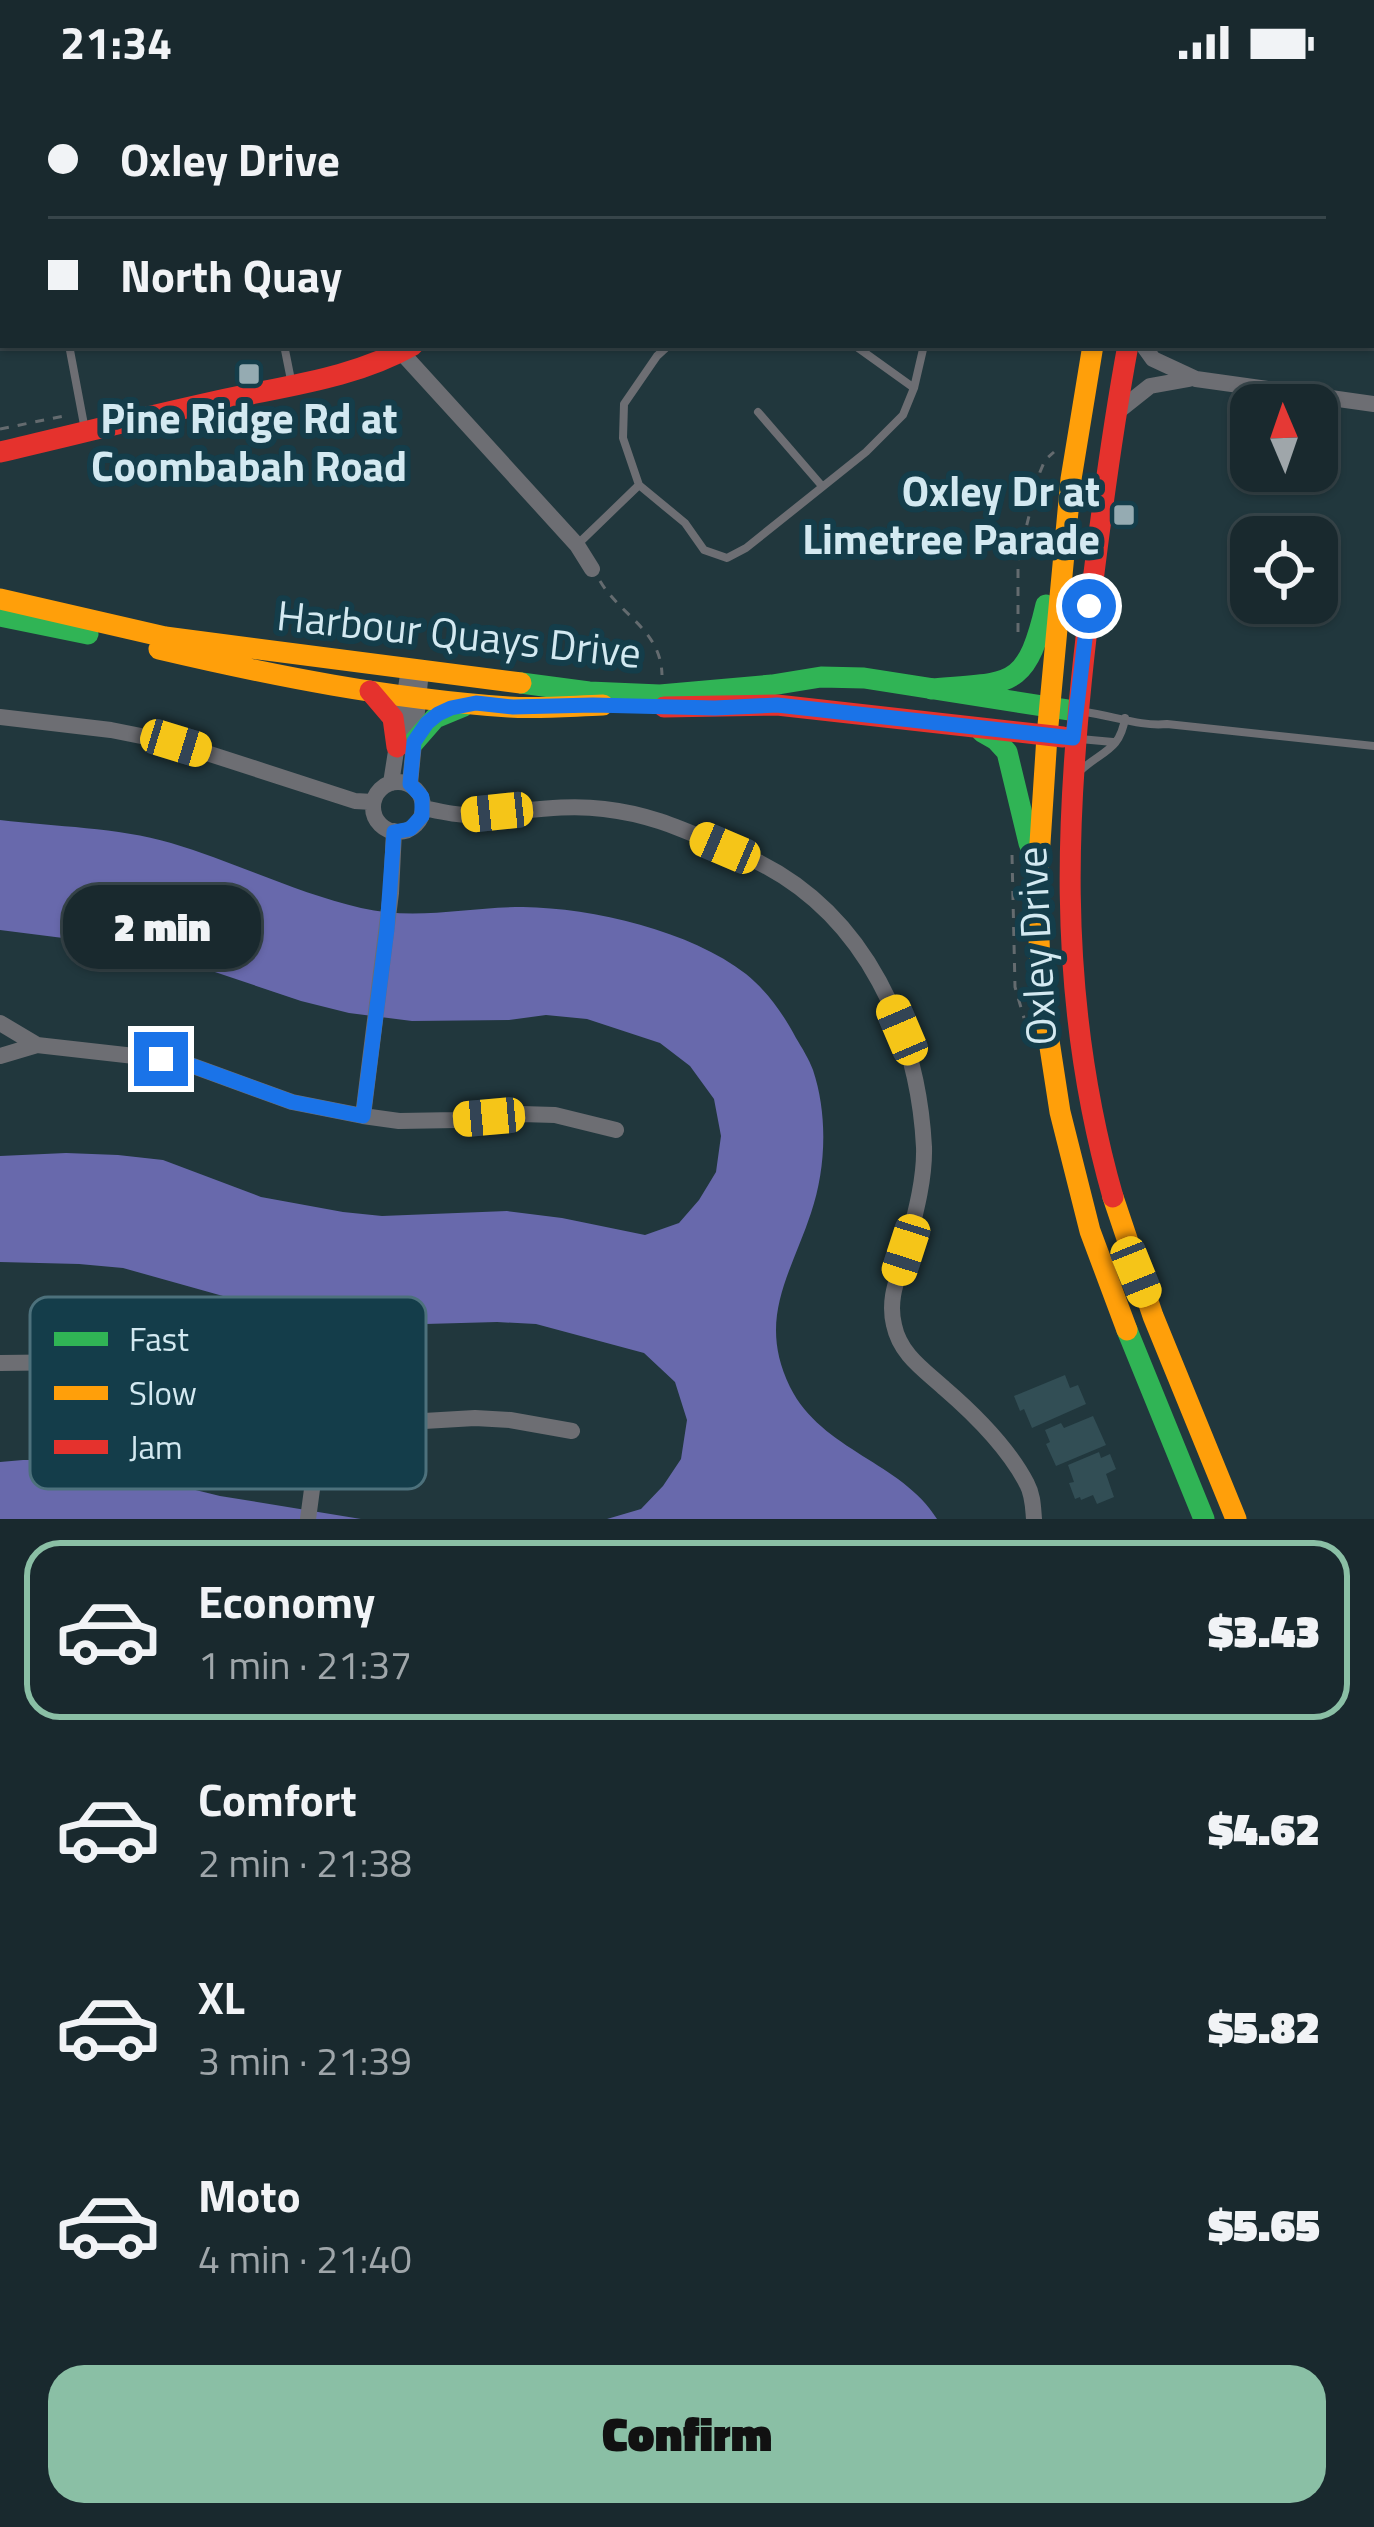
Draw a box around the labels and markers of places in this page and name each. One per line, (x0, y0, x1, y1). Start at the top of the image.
marker: Pine Ridge Rd at Coombabah Road (236, 361, 262, 387)
place label: Pine Ridge Rd at Coombabah Road (91, 385, 407, 497)
place label: Oxley Dr at Limetree Parade (802, 458, 1100, 570)
marker: Oxley Dr at Limetree Parade (1111, 502, 1137, 528)

